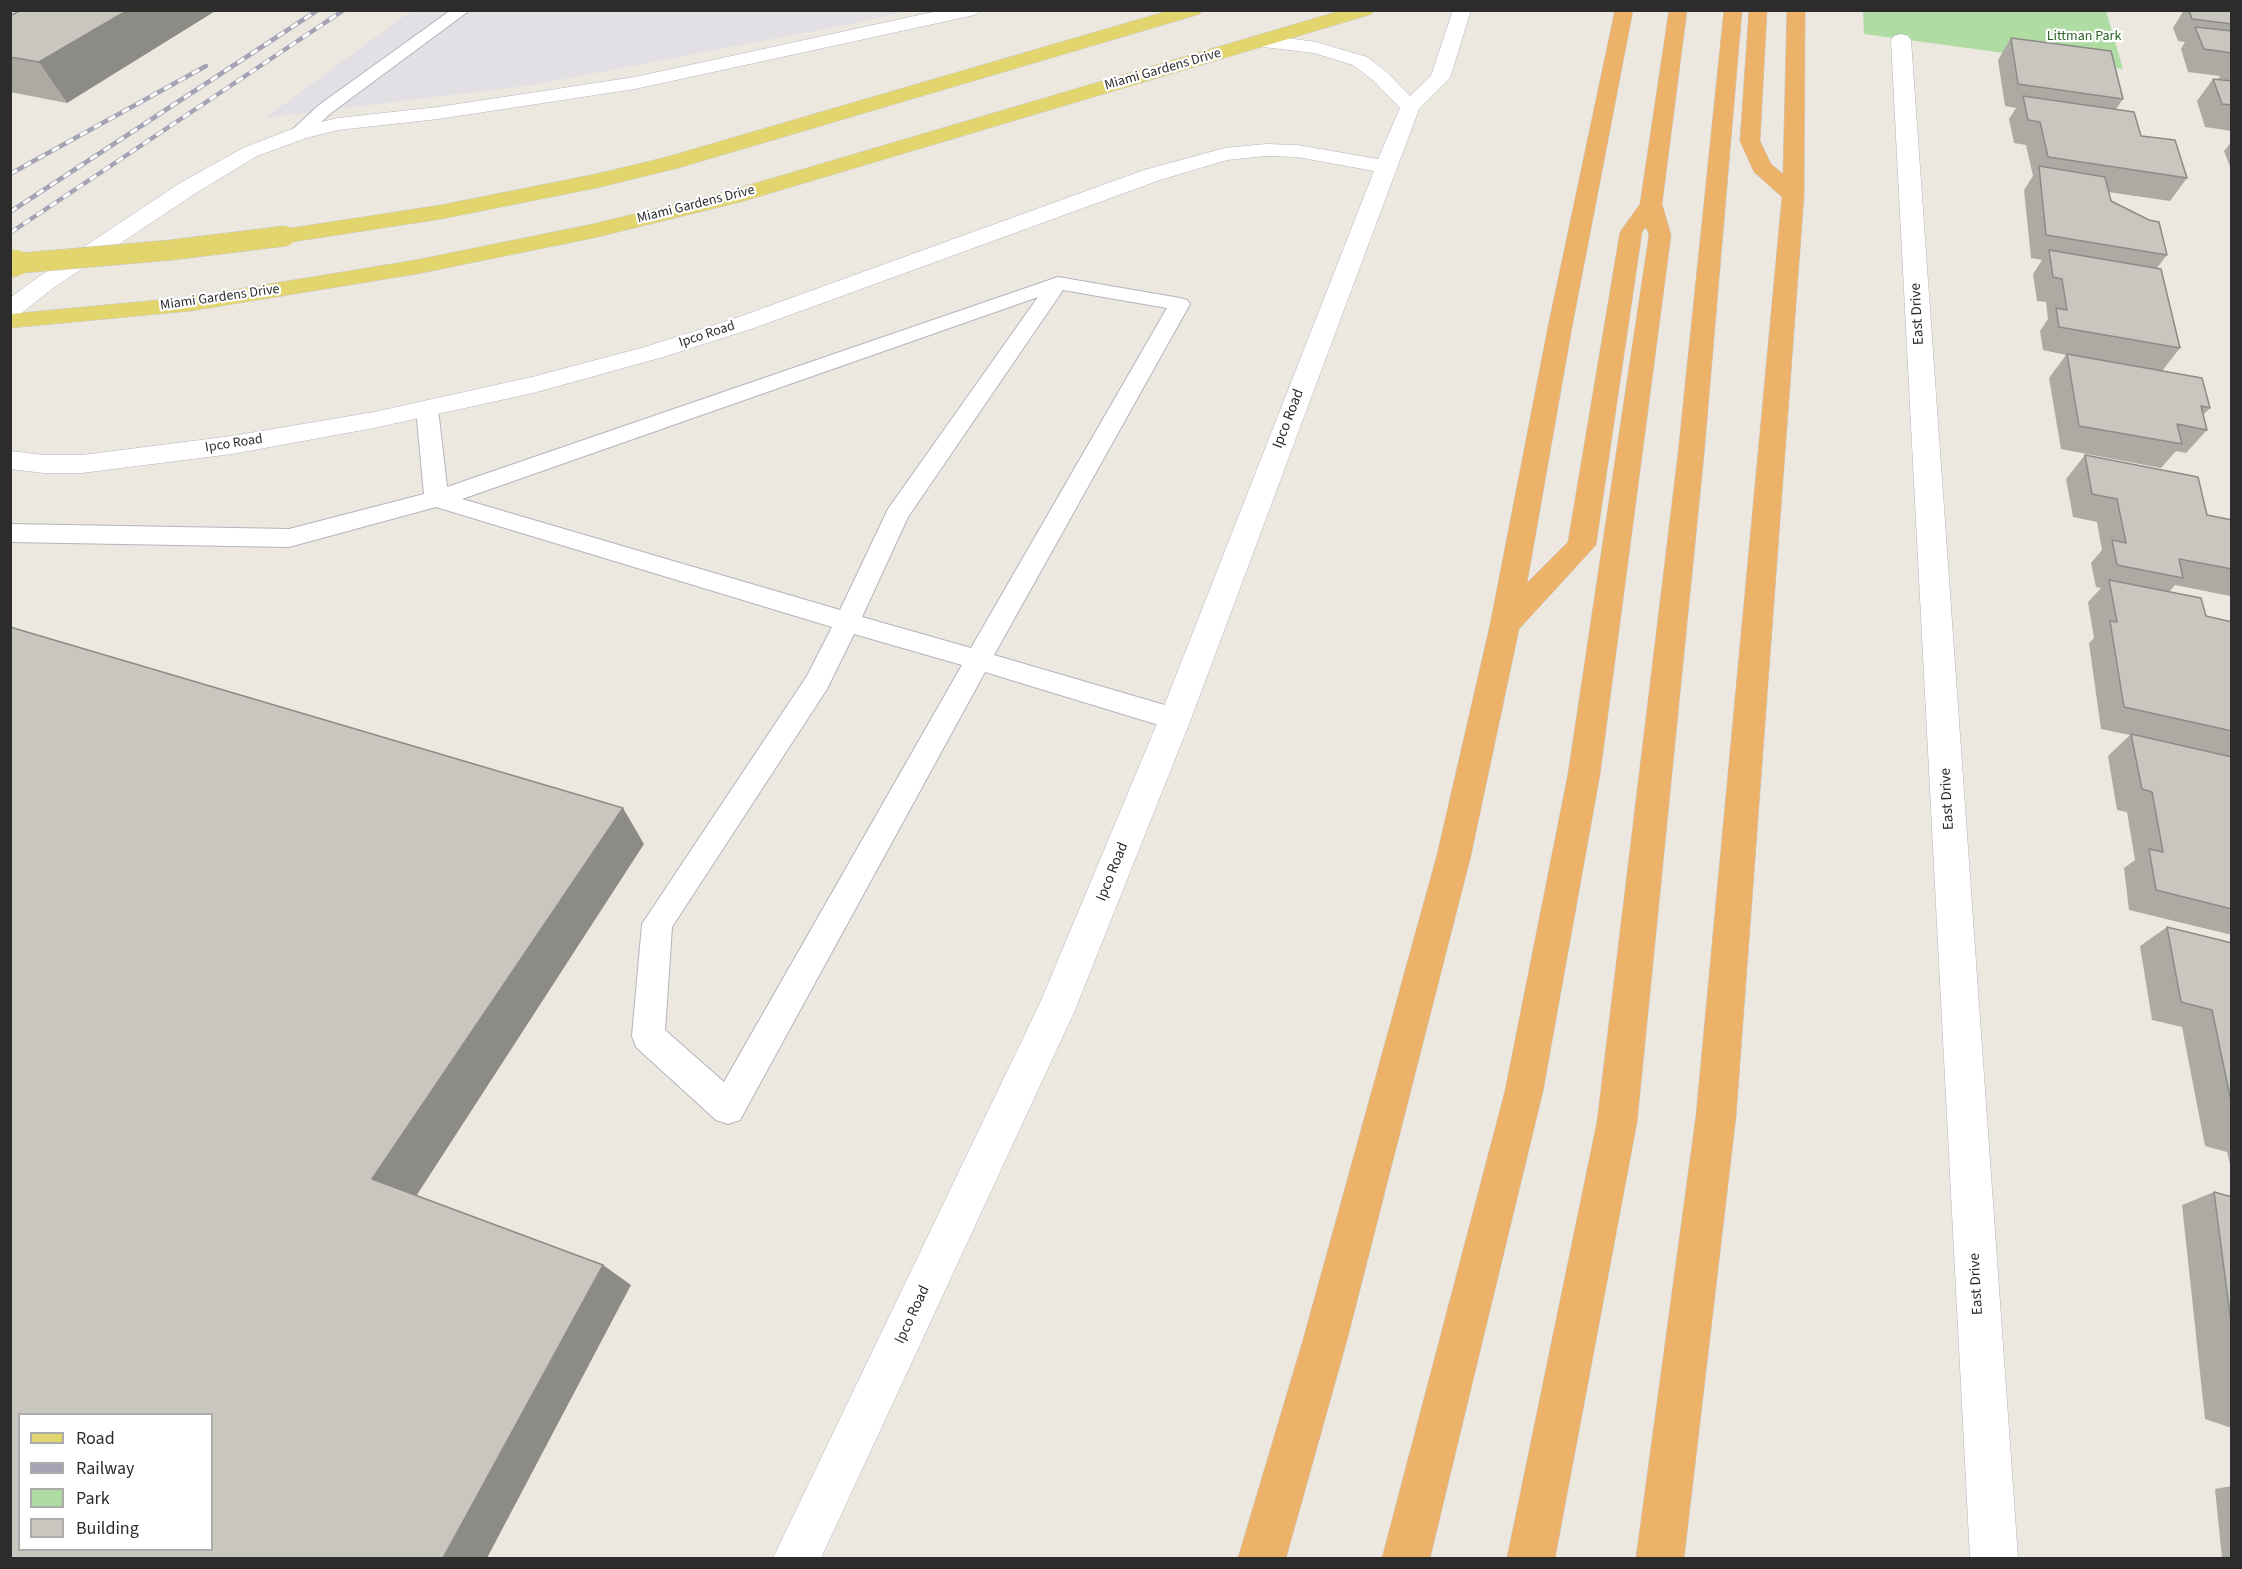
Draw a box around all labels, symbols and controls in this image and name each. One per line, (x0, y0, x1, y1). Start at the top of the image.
park label: Littman Park (2047, 29, 2121, 45)
street label: Miami Gardens Drive (1103, 45, 1223, 95)
street label: Miami Gardens Drive (636, 182, 756, 228)
street label: Miami Gardens Drive (159, 281, 281, 315)
street label: East Drive (1907, 283, 1929, 345)
street label: Ipco Road (677, 318, 737, 352)
street label: Ipco Road (1269, 387, 1309, 451)
street label: Ipco Road (204, 431, 264, 457)
street label: East Drive (1937, 768, 1959, 830)
street label: Ipco Road (1093, 840, 1133, 904)
street label: East Drive (1966, 1253, 1988, 1315)
street label: Ipco Road (892, 1283, 934, 1347)
legend (18, 1413, 213, 1551)
text: Road (76, 1426, 115, 1451)
text: Railway (76, 1456, 135, 1481)
text: Park (76, 1486, 110, 1511)
text: Building (76, 1516, 139, 1541)

